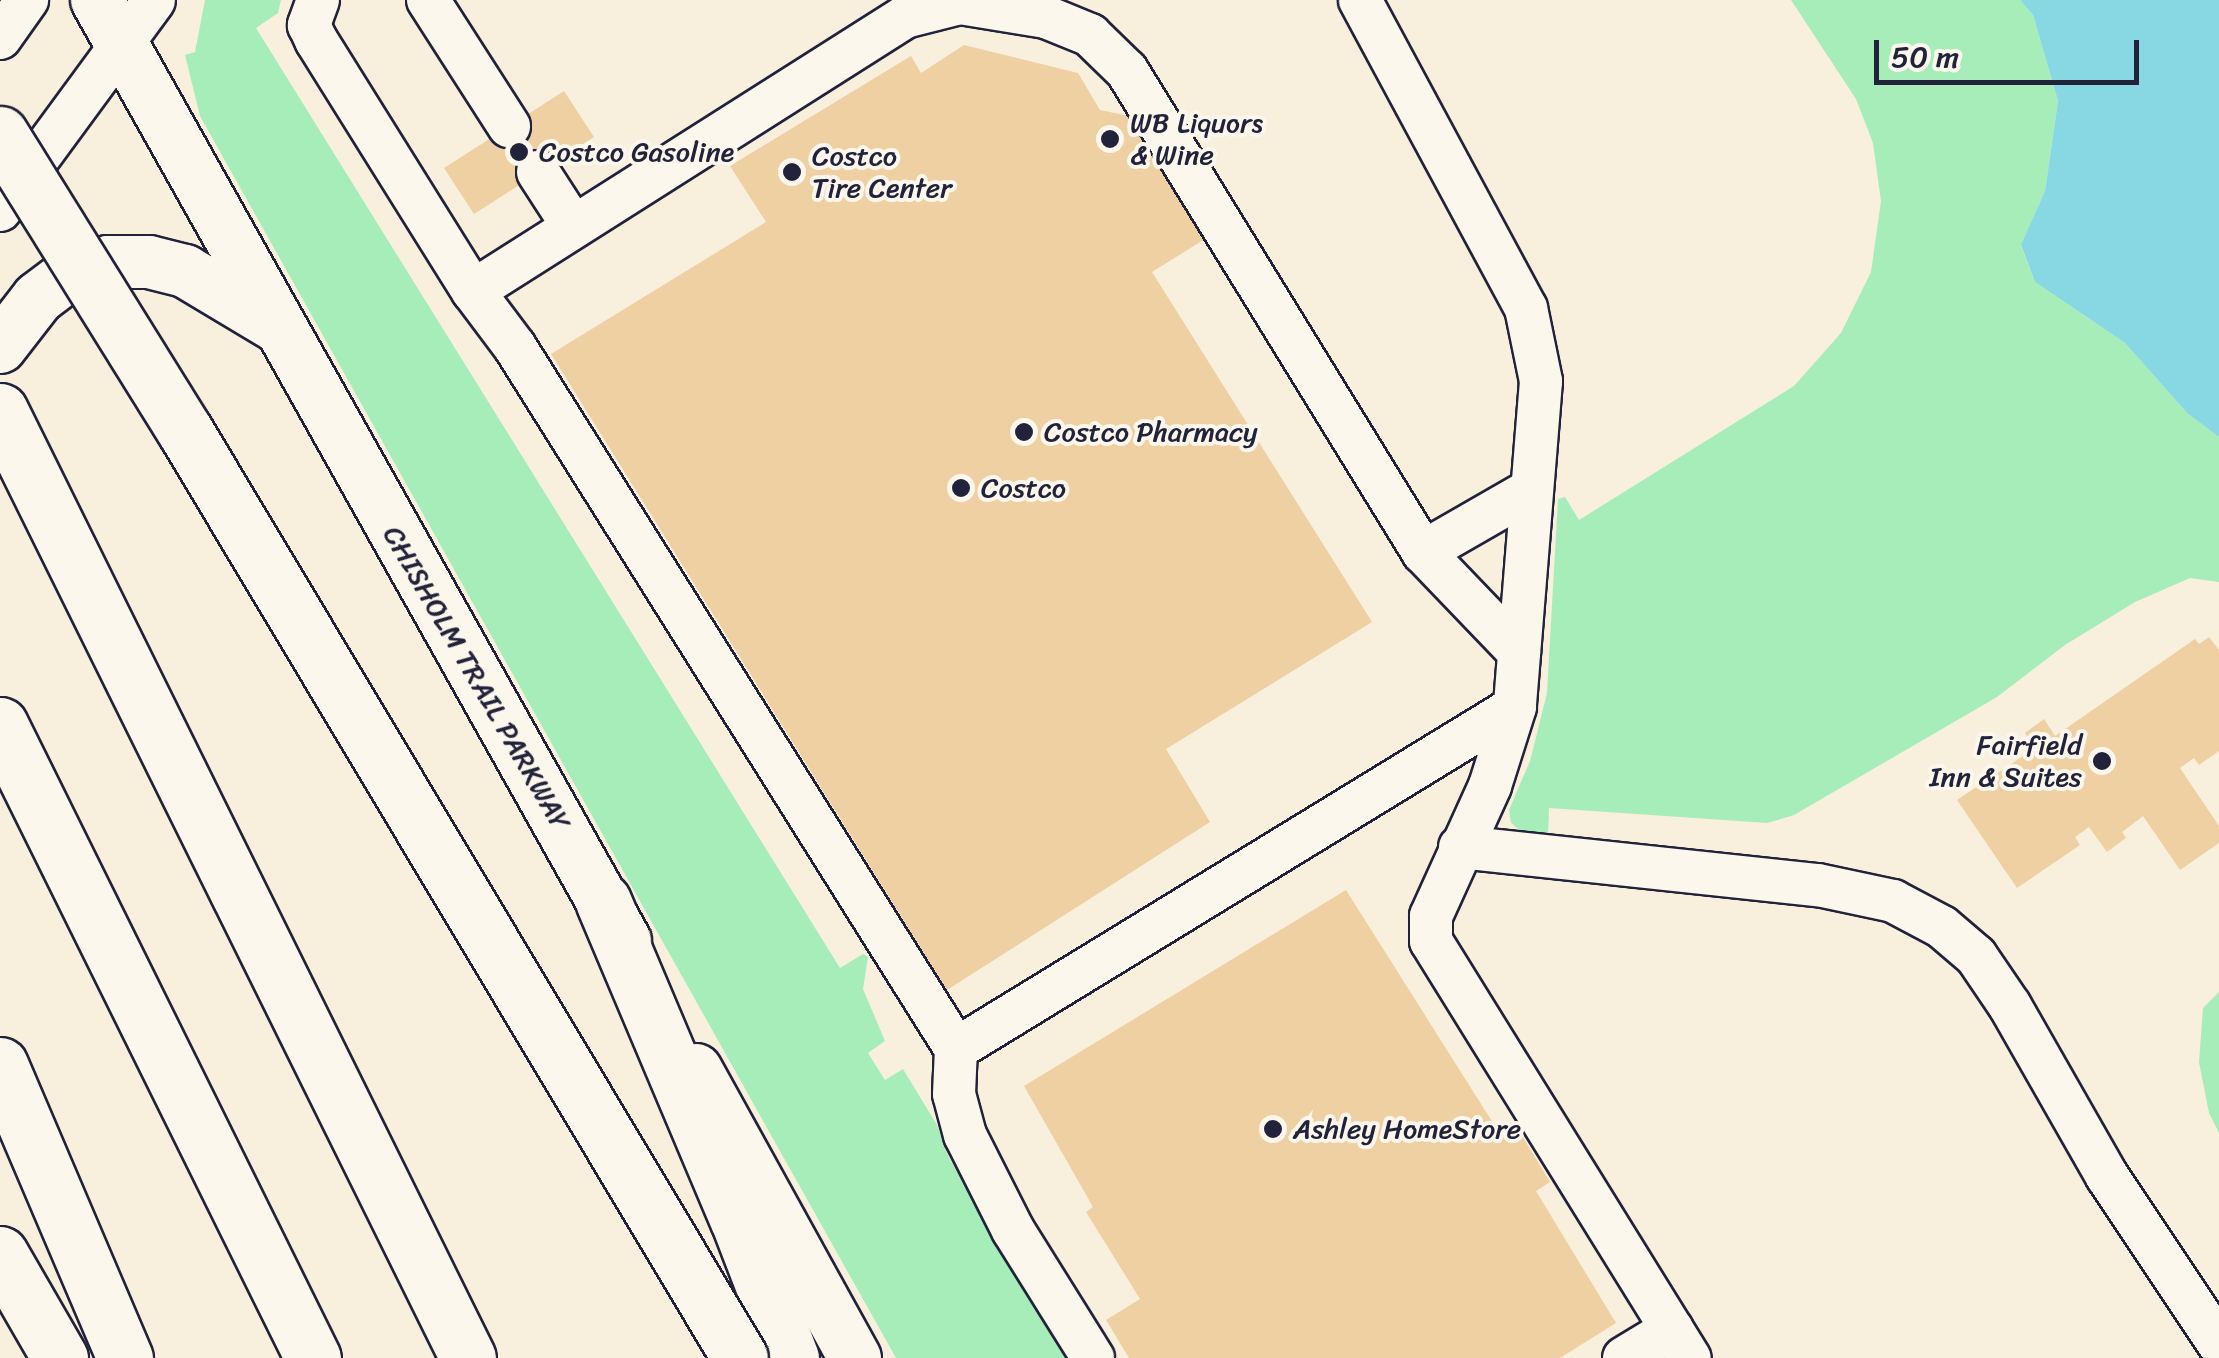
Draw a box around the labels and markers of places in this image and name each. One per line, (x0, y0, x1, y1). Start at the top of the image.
place label: WB Liquors & Wine (1130, 106, 1263, 172)
marker: WB Liquors & Wine (1099, 128, 1121, 150)
place label: Costco Gasoline (539, 135, 735, 169)
place label: Costco Tire Center (812, 139, 954, 205)
marker: Costco Gasoline (508, 141, 530, 163)
marker: Costco Tire Center (781, 161, 803, 183)
place label: Costco Pharmacy (1044, 415, 1258, 449)
marker: Costco Pharmacy (1013, 421, 1035, 443)
place label: Costco (981, 471, 1066, 505)
marker: Costco (950, 477, 972, 499)
place label: Fairfield Inn & Suites (1929, 728, 2082, 794)
marker: Fairfield Inn & Suites (2091, 750, 2113, 772)
place label: Ashley HomeStore (1293, 1112, 1523, 1146)
marker: Ashley HomeStore (1262, 1118, 1284, 1140)

